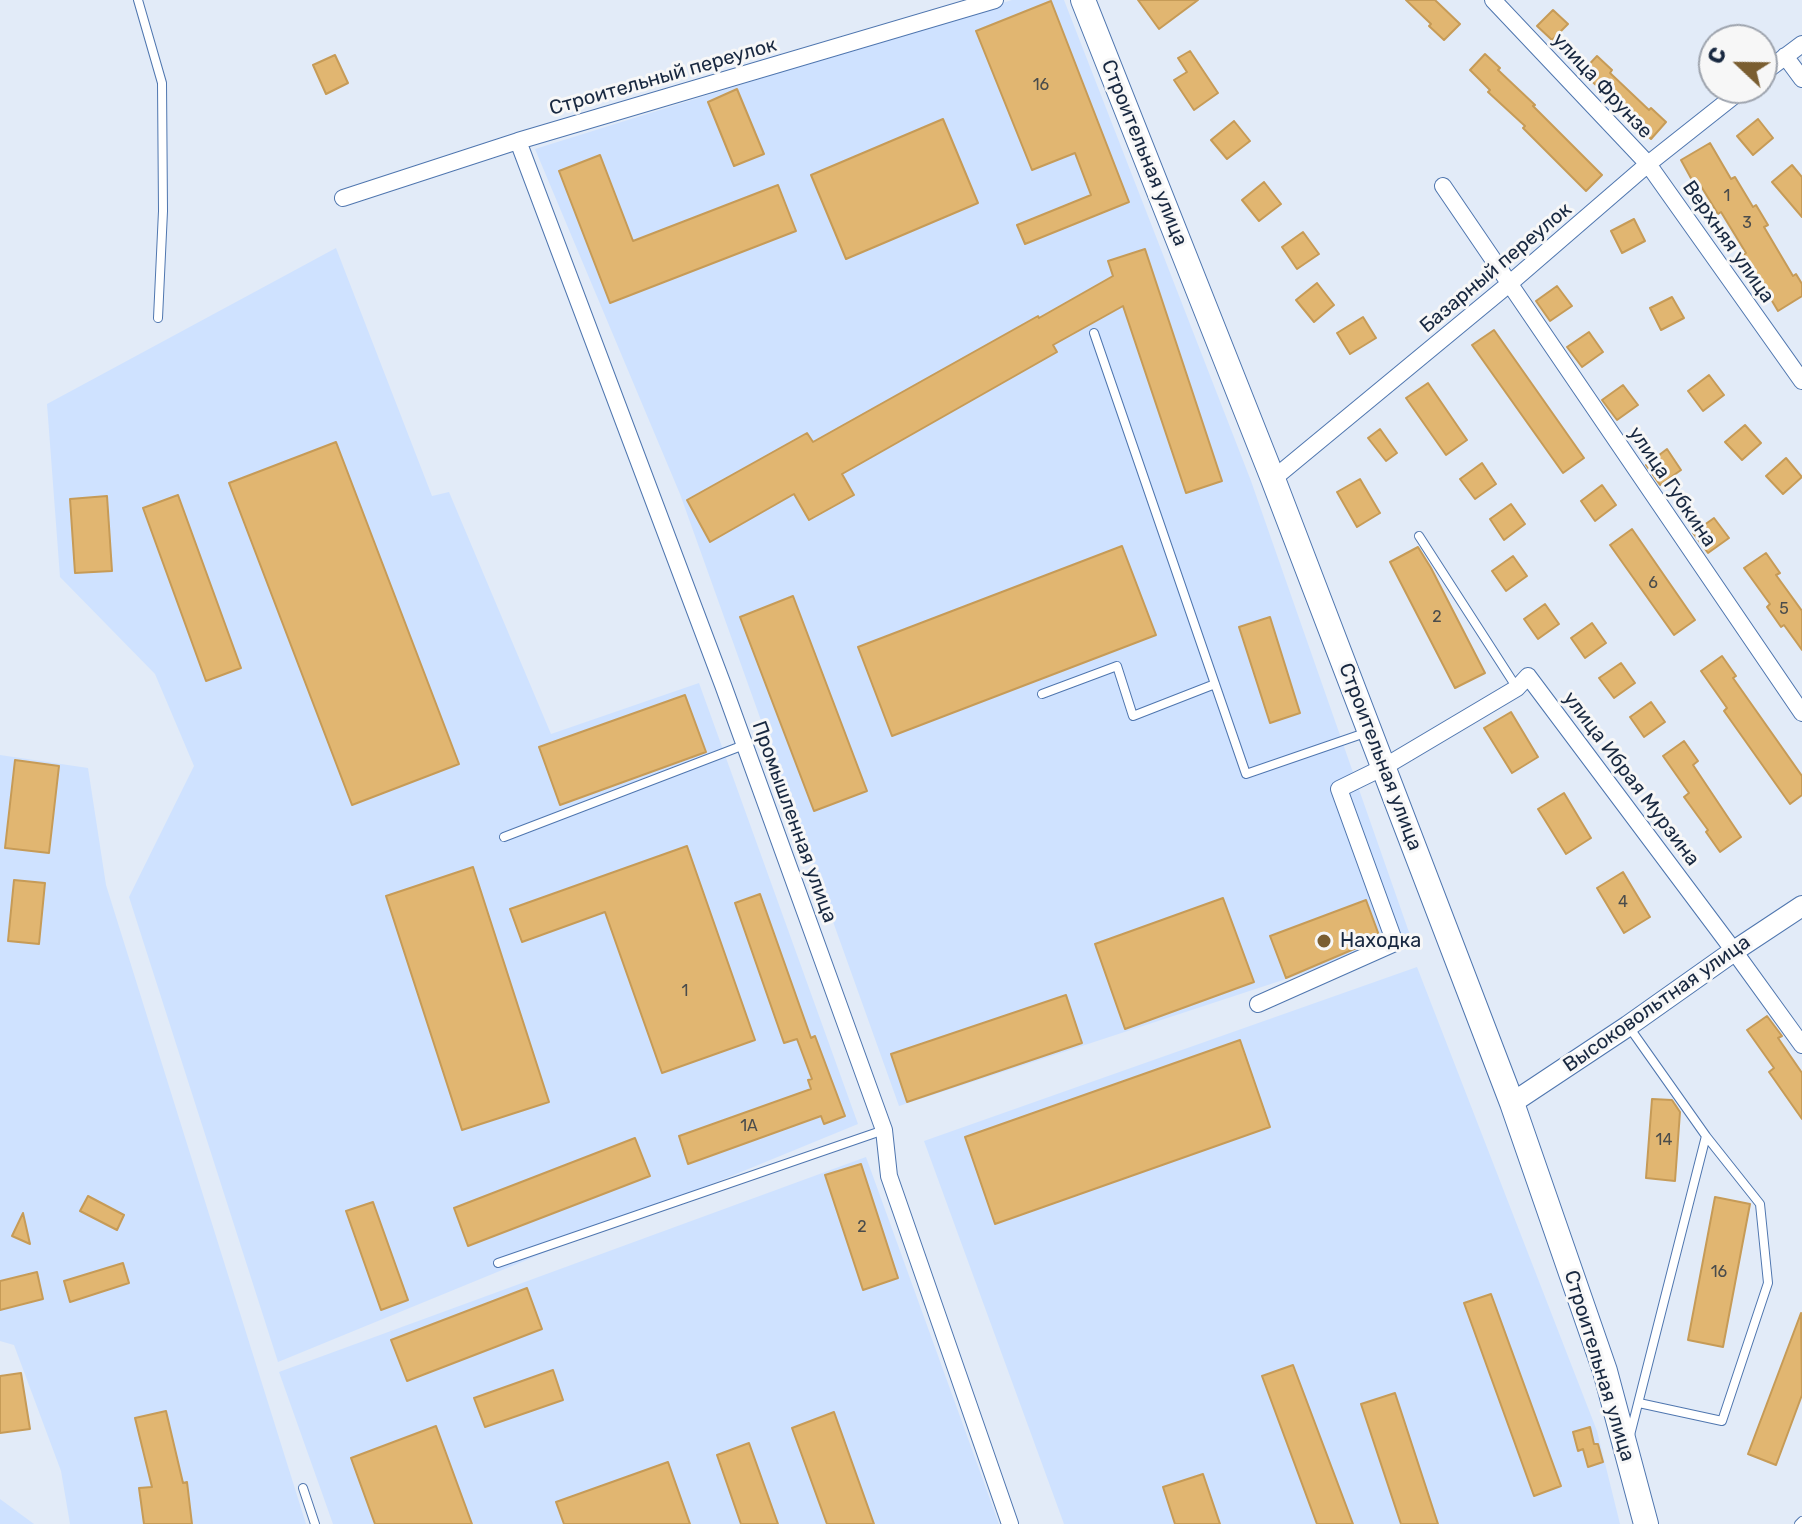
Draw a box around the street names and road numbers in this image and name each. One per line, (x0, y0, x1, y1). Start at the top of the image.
street label: улица Фрунзе (1547, 28, 1657, 144)
street label: Строительный переулок (547, 33, 779, 121)
street label: Строительная улица (1096, 56, 1192, 250)
street label: Верхняя улица (1677, 176, 1779, 308)
street label: Базарный переулок (1415, 198, 1577, 338)
street label: улица Губкина (1623, 422, 1721, 552)
street label: Строительная улица (1333, 660, 1427, 854)
street label: улица Ибрая Мурзина (1558, 687, 1704, 871)
street label: Промышленная улица (746, 718, 842, 926)
street label: Высоковольтная улица (1559, 930, 1755, 1078)
street label: Строительная улица (1558, 1268, 1640, 1464)

